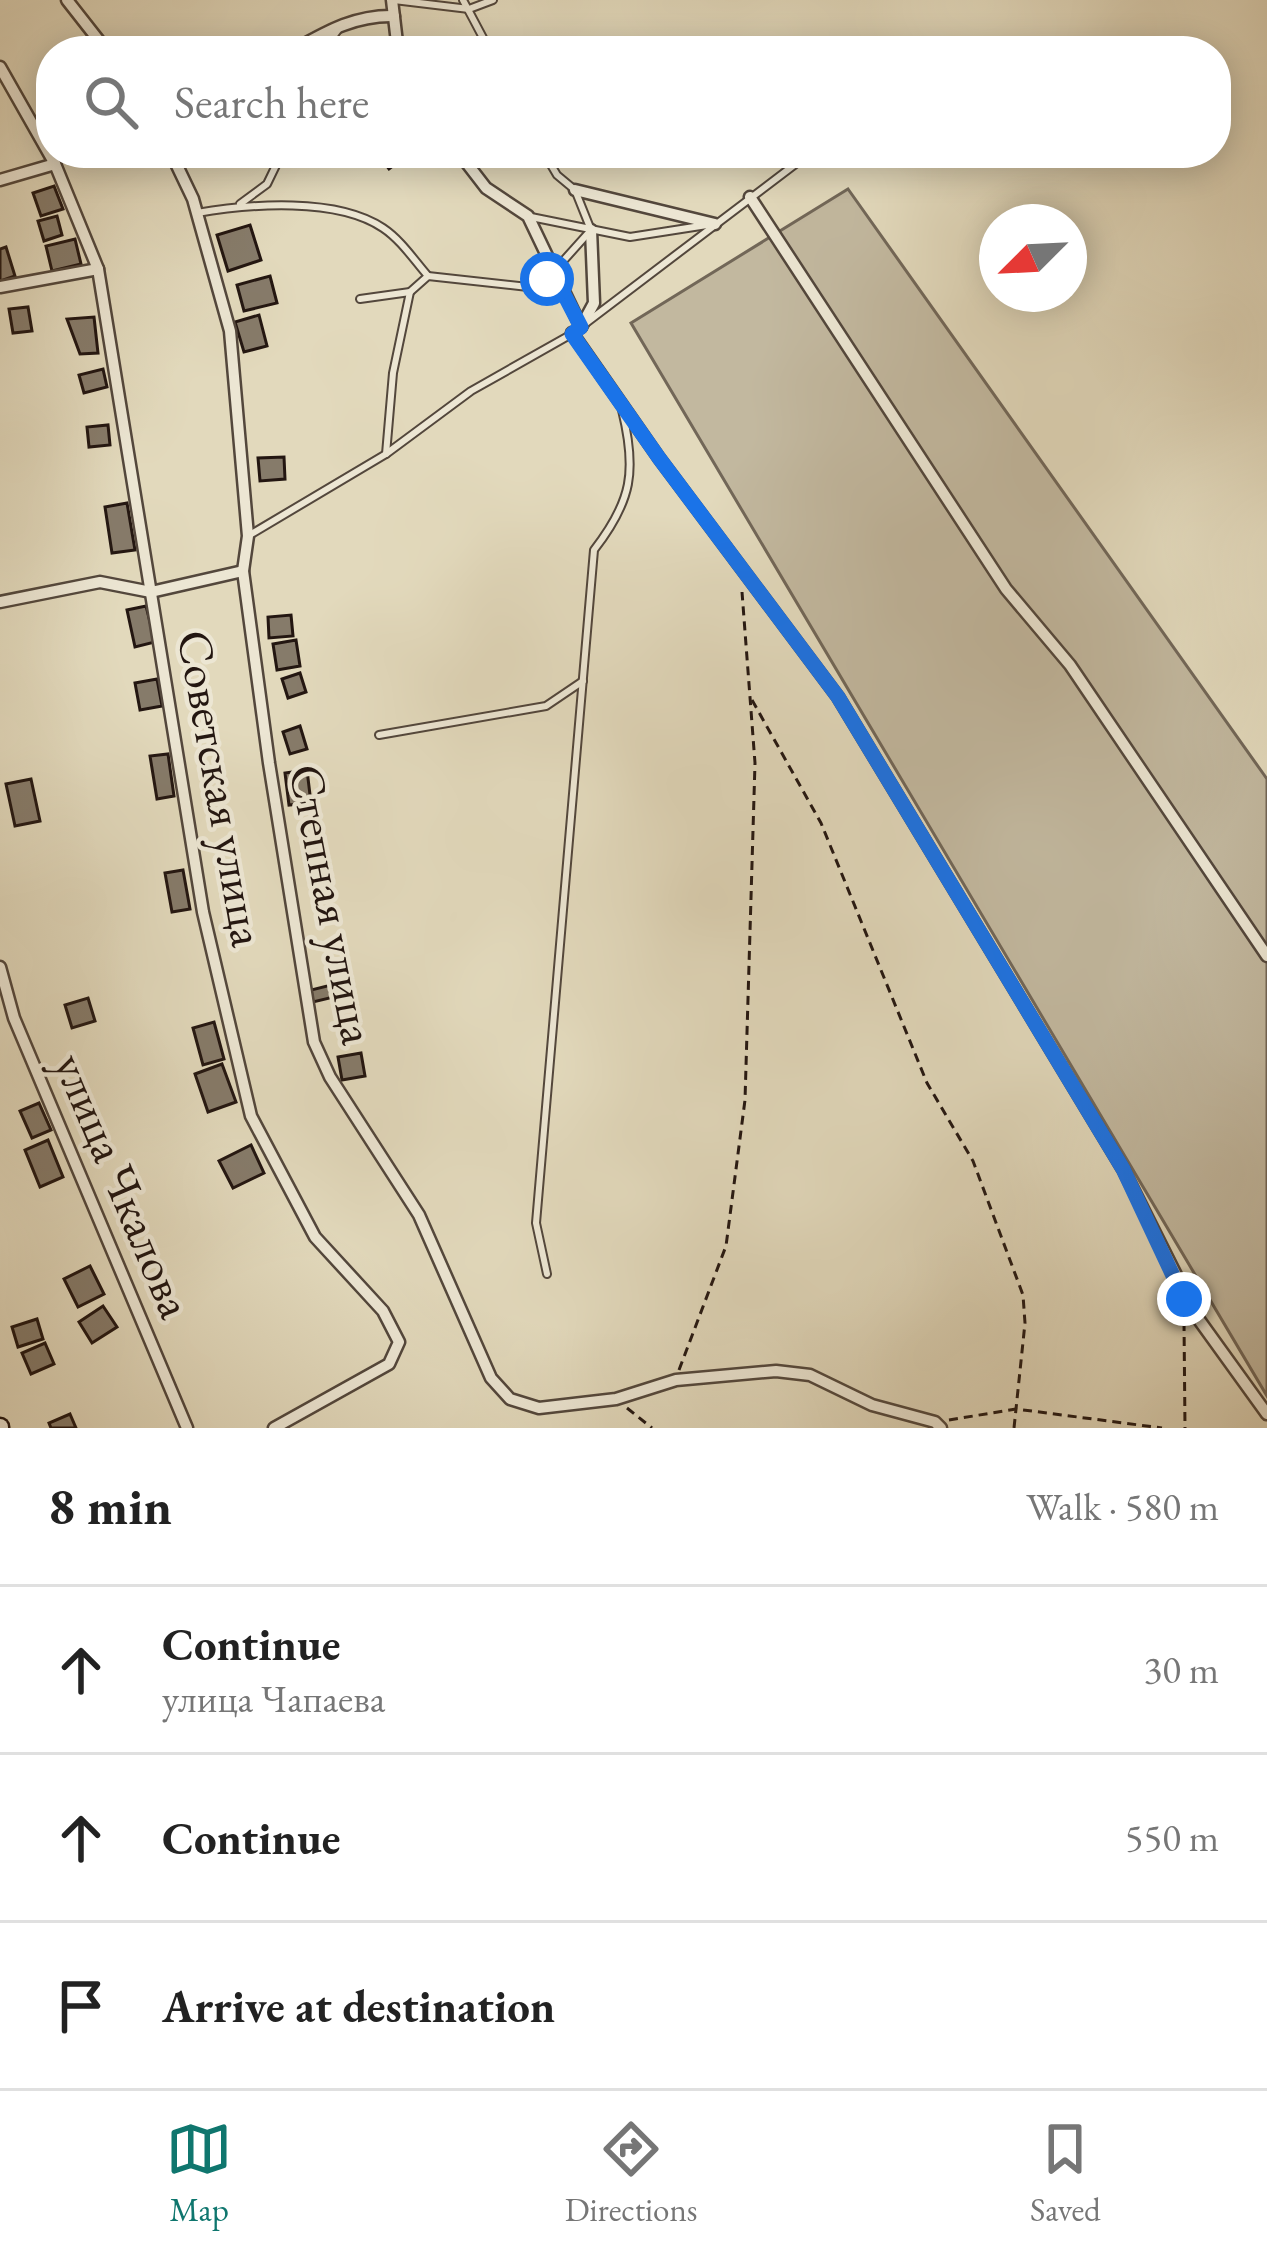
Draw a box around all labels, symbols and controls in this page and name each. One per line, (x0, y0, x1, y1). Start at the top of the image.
search box (36, 36, 1231, 168)
icon: search (78, 69, 144, 135)
text: Search here (174, 73, 369, 131)
north arrow (979, 204, 1087, 312)
route start (520, 252, 574, 306)
street label: Советская улица (164, 625, 280, 952)
street label: Степная улица (275, 759, 391, 1050)
street label: улица Чкалова (40, 1043, 208, 1328)
route end (1157, 1272, 1211, 1326)
text: 8 min (48, 1473, 172, 1539)
text: Walk · 580 m (1026, 1481, 1219, 1532)
text: Continue (162, 1615, 340, 1673)
icon: ahead (48, 1637, 114, 1703)
text: 30 m (1143, 1644, 1219, 1695)
text: улица Чапаева (162, 1673, 385, 1724)
icon: ahead (48, 1805, 114, 1871)
text: Continue (162, 1809, 340, 1867)
text: 550 m (1125, 1812, 1219, 1863)
icon: arrive (48, 1973, 114, 2039)
text: Arrive at destination (162, 1977, 555, 2035)
tab: Map (166, 2116, 232, 2231)
tab: Directions (565, 2116, 698, 2231)
tab: Saved (1030, 2116, 1101, 2231)

